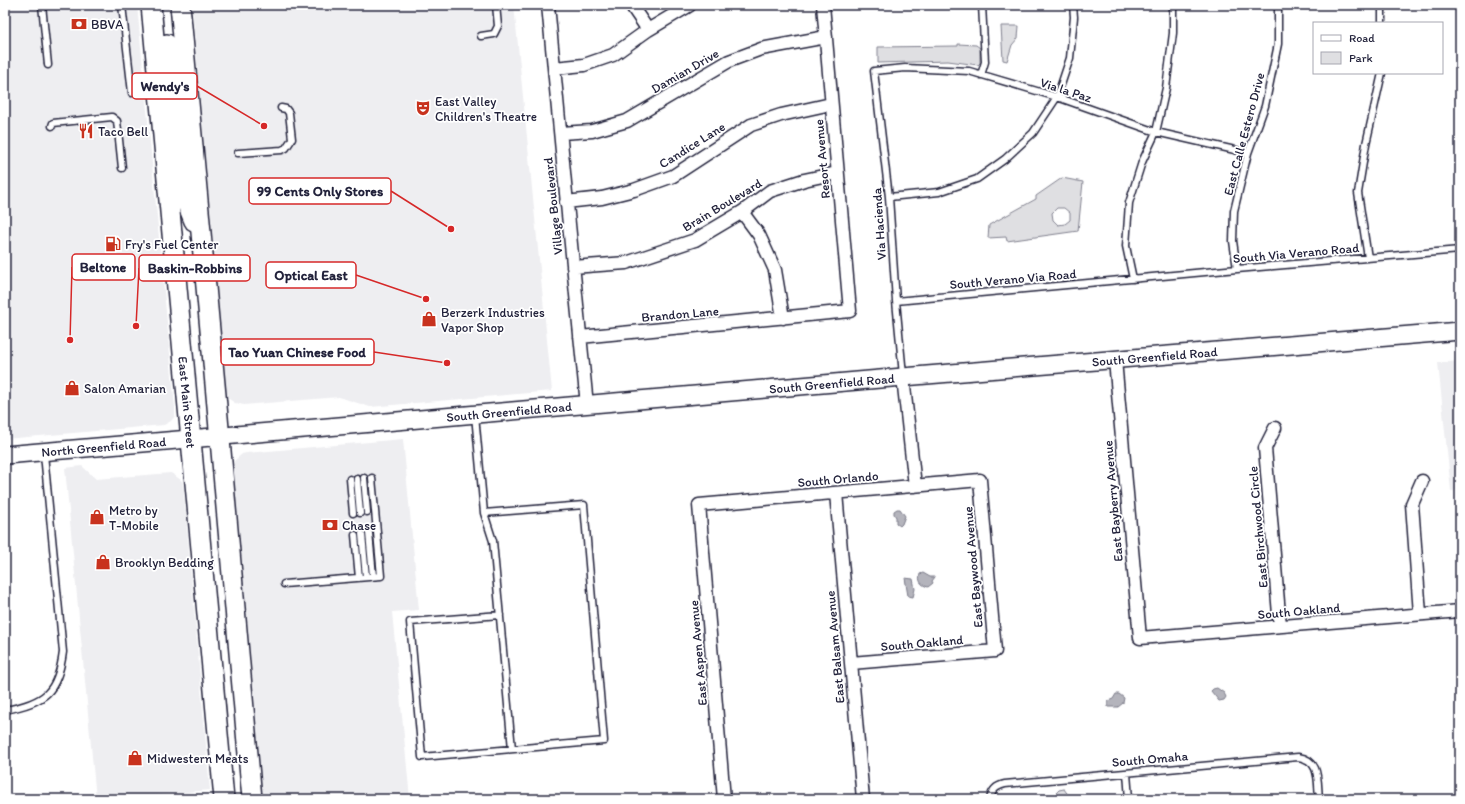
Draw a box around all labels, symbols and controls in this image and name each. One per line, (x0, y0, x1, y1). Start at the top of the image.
bank icon: BBVA (70, 15, 88, 33)
place label: BBVA (91, 17, 124, 32)
legend (1313, 22, 1443, 74)
text: Road (1349, 31, 1375, 45)
street label: Damian Drive (649, 46, 721, 96)
text: Park (1349, 51, 1373, 65)
street label: East Calle Estero Drive (1220, 71, 1268, 197)
callout: Wendy's (132, 73, 197, 99)
street label: Via la Paz (1038, 75, 1094, 105)
text: Wendy's (140, 78, 190, 95)
place label: East Valley Children's Theatre (435, 94, 537, 124)
theatre icon: East Valley Children's Theatre (414, 99, 432, 117)
street label: Candice Lane (656, 119, 728, 171)
street label: Resort Avenue (811, 119, 833, 199)
restaurant icon: Taco Bell (77, 122, 95, 140)
place label: Taco Bell (98, 124, 149, 139)
street label: Village Boulevard (540, 157, 566, 255)
street label: Brain Boulevard (680, 175, 764, 235)
callout: 99 Cents Only Stores (249, 178, 391, 204)
text: 99 Cents Only Stores (257, 183, 383, 200)
street label: Via Hacienda (869, 187, 889, 261)
fuel station icon: Fry's Fuel Center (104, 235, 122, 253)
place label: Fry's Fuel Center (125, 237, 219, 252)
street label: South Via Verano Road (1232, 240, 1360, 266)
callout: Beltone (72, 254, 135, 280)
callout: Baskin-Robbins (139, 255, 250, 281)
text: Beltone (80, 259, 127, 276)
text: Baskin-Robbins (148, 260, 242, 277)
callout: Optical East (266, 262, 356, 288)
street label: South Verano Via Road (949, 266, 1077, 292)
text: Optical East (274, 267, 348, 284)
street label: Brandon Lane (641, 303, 719, 325)
place label: Berzerk Industries Vapor Shop (441, 305, 545, 335)
shop icon: Berzerk Industries Vapor Shop (420, 310, 438, 328)
callout: Tao Yuan Chinese Food (221, 339, 374, 365)
text: Tao Yuan Chinese Food (227, 344, 366, 361)
street label: South Greenfield Road (1091, 344, 1218, 369)
street label: East Main Street (176, 356, 199, 449)
street label: South Greenfield Road (768, 370, 895, 396)
shop icon: Salon Amarian (63, 379, 81, 397)
place label: Salon Amarian (84, 381, 166, 396)
street label: South Greenfield Road (446, 398, 573, 424)
street label: North Greenfield Road (41, 434, 167, 459)
street label: East Bayberry Avenue (1100, 440, 1126, 562)
street label: East Birchwood Circle (1245, 466, 1271, 588)
street label: South Orlando (797, 468, 879, 490)
place label: Metro by T-Mobile (109, 503, 159, 533)
street label: East Baywood Avenue (960, 506, 986, 628)
shop icon: Metro by T-Mobile (88, 508, 106, 526)
bank icon: Chase (321, 516, 339, 534)
place label: Chase (342, 518, 376, 533)
shop icon: Brooklyn Bedding (94, 553, 112, 571)
place label: Brooklyn Bedding (115, 555, 214, 570)
street label: East Balsam Avenue (823, 590, 847, 704)
street label: East Aspen Avenue (686, 600, 710, 706)
street label: South Oakland (1257, 600, 1341, 622)
street label: South Oakland (880, 632, 964, 654)
street label: South Omaha (1111, 748, 1189, 770)
shop icon: Midwestern Meats (126, 749, 144, 767)
place label: Midwestern Meats (147, 751, 249, 766)

